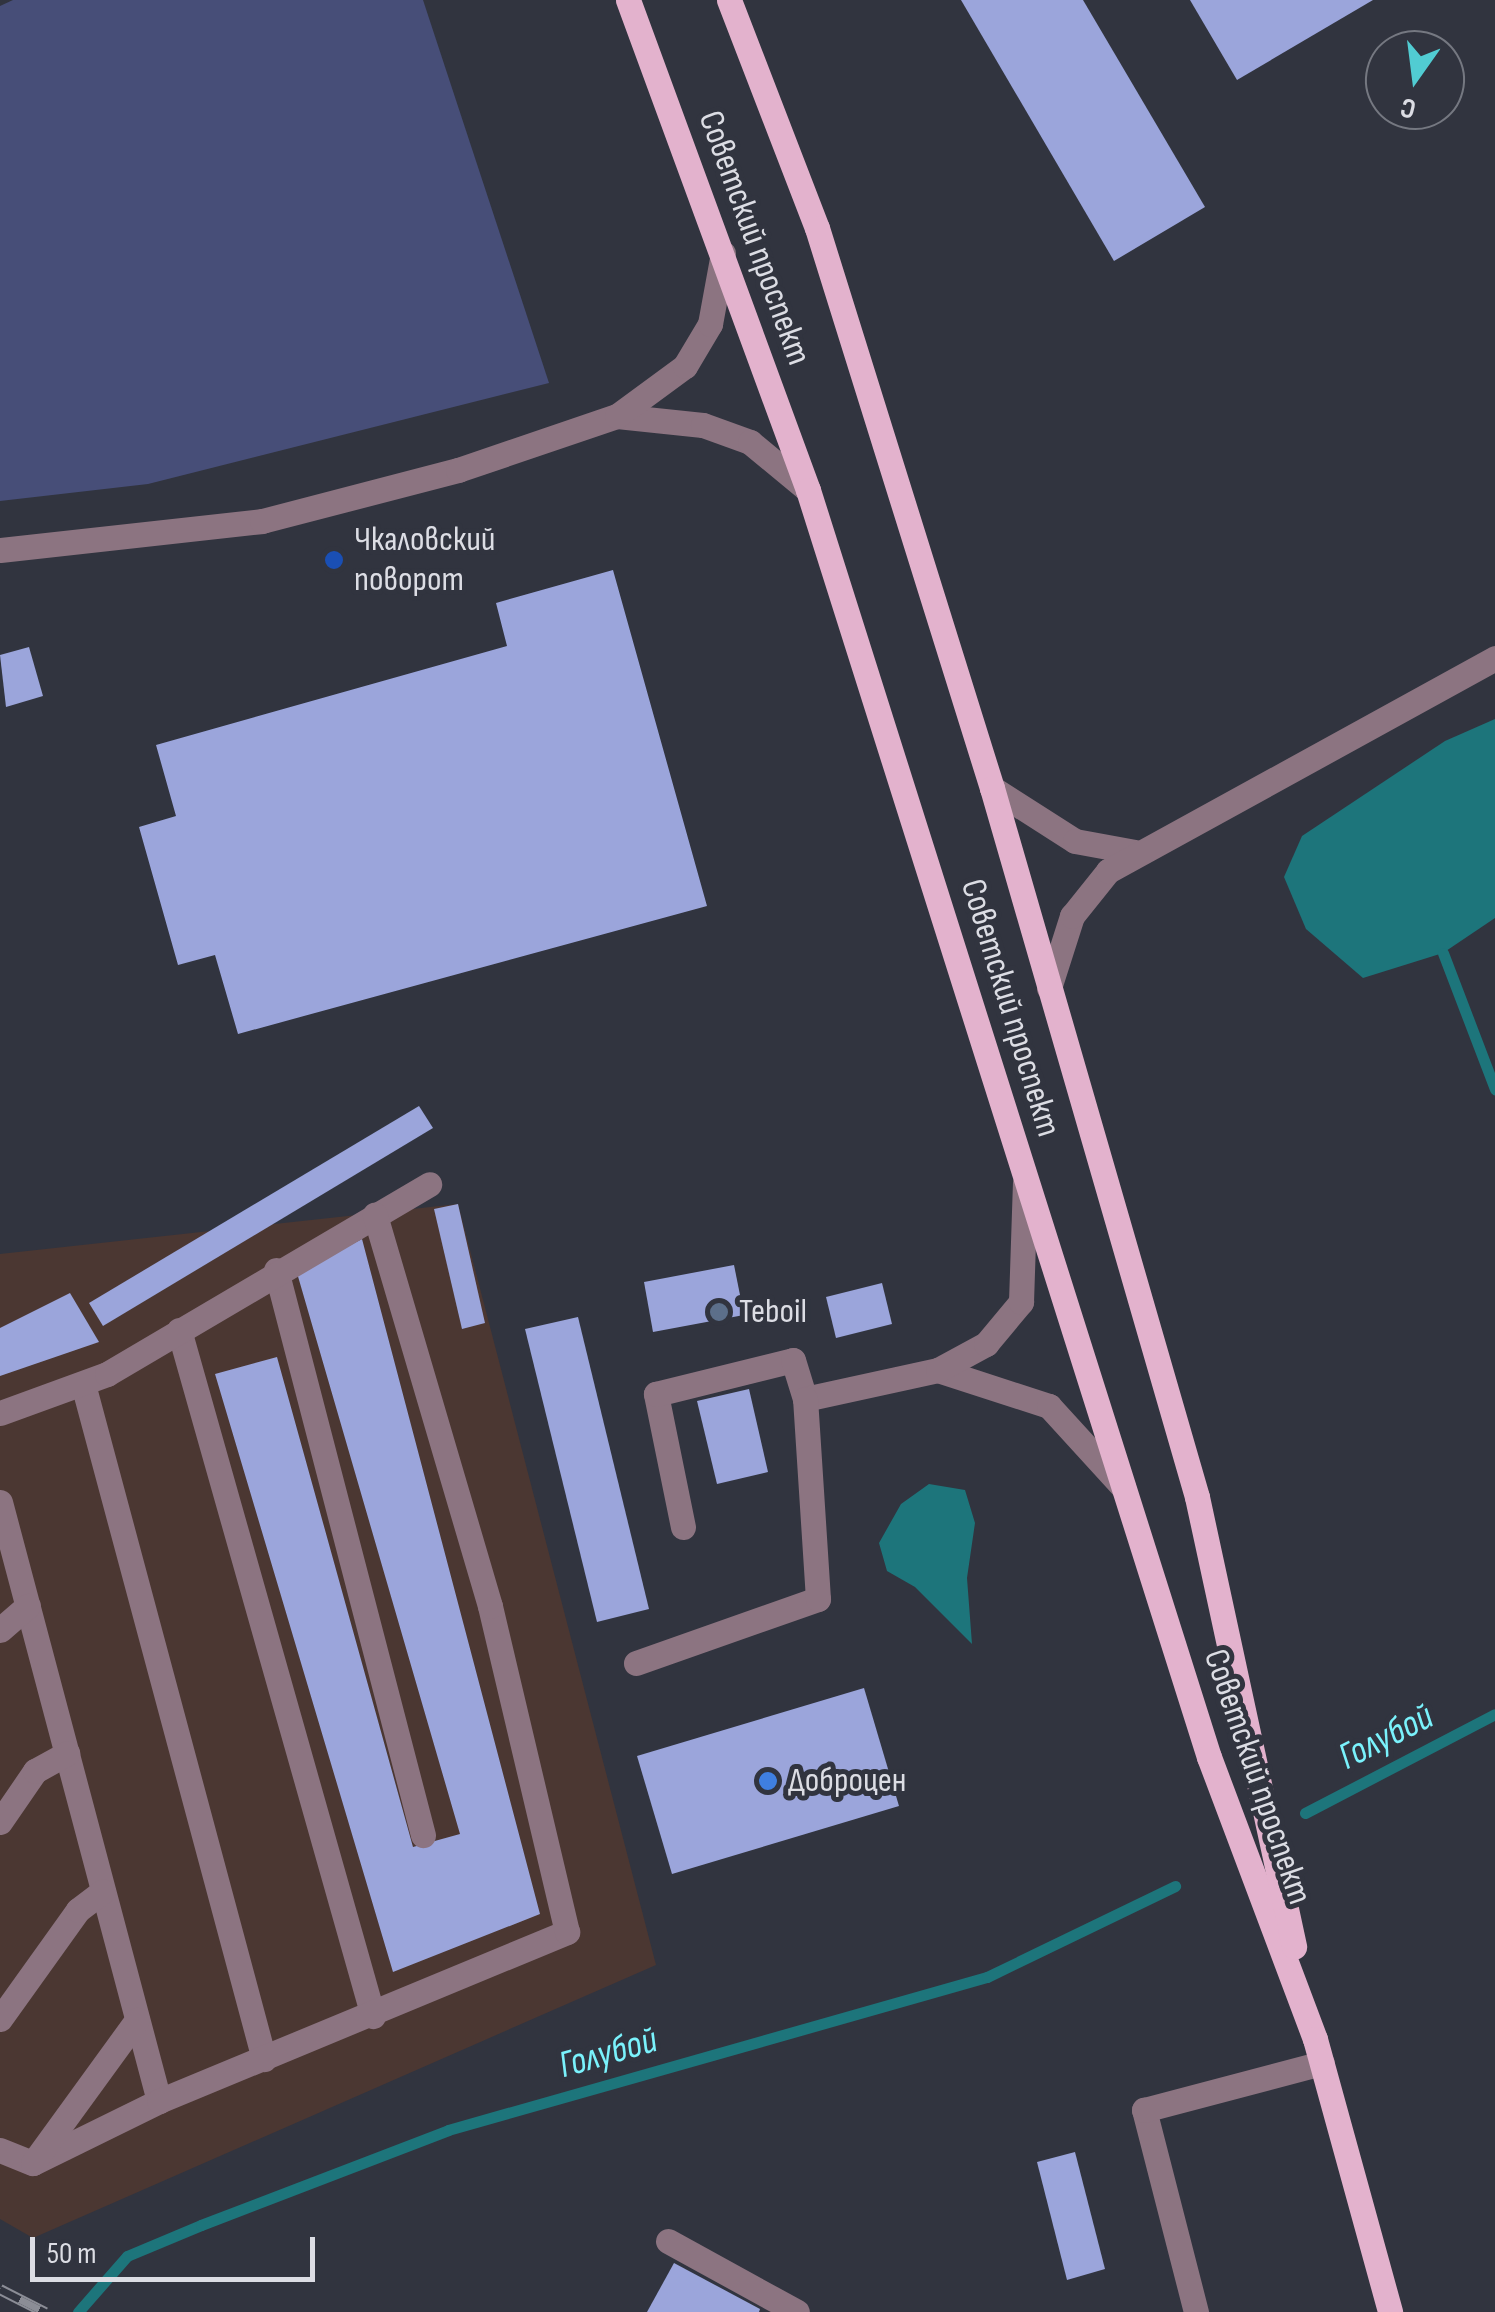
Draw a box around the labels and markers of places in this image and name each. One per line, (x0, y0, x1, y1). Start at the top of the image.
place label: Чкаловский поворот (354, 519, 495, 601)
marker: Чкаловский поворот (323, 549, 345, 571)
place label: Teboil (739, 1291, 807, 1333)
marker: Teboil (708, 1301, 730, 1323)
place label: Доброцен (788, 1760, 906, 1802)
marker: Доброцен (757, 1770, 779, 1792)

